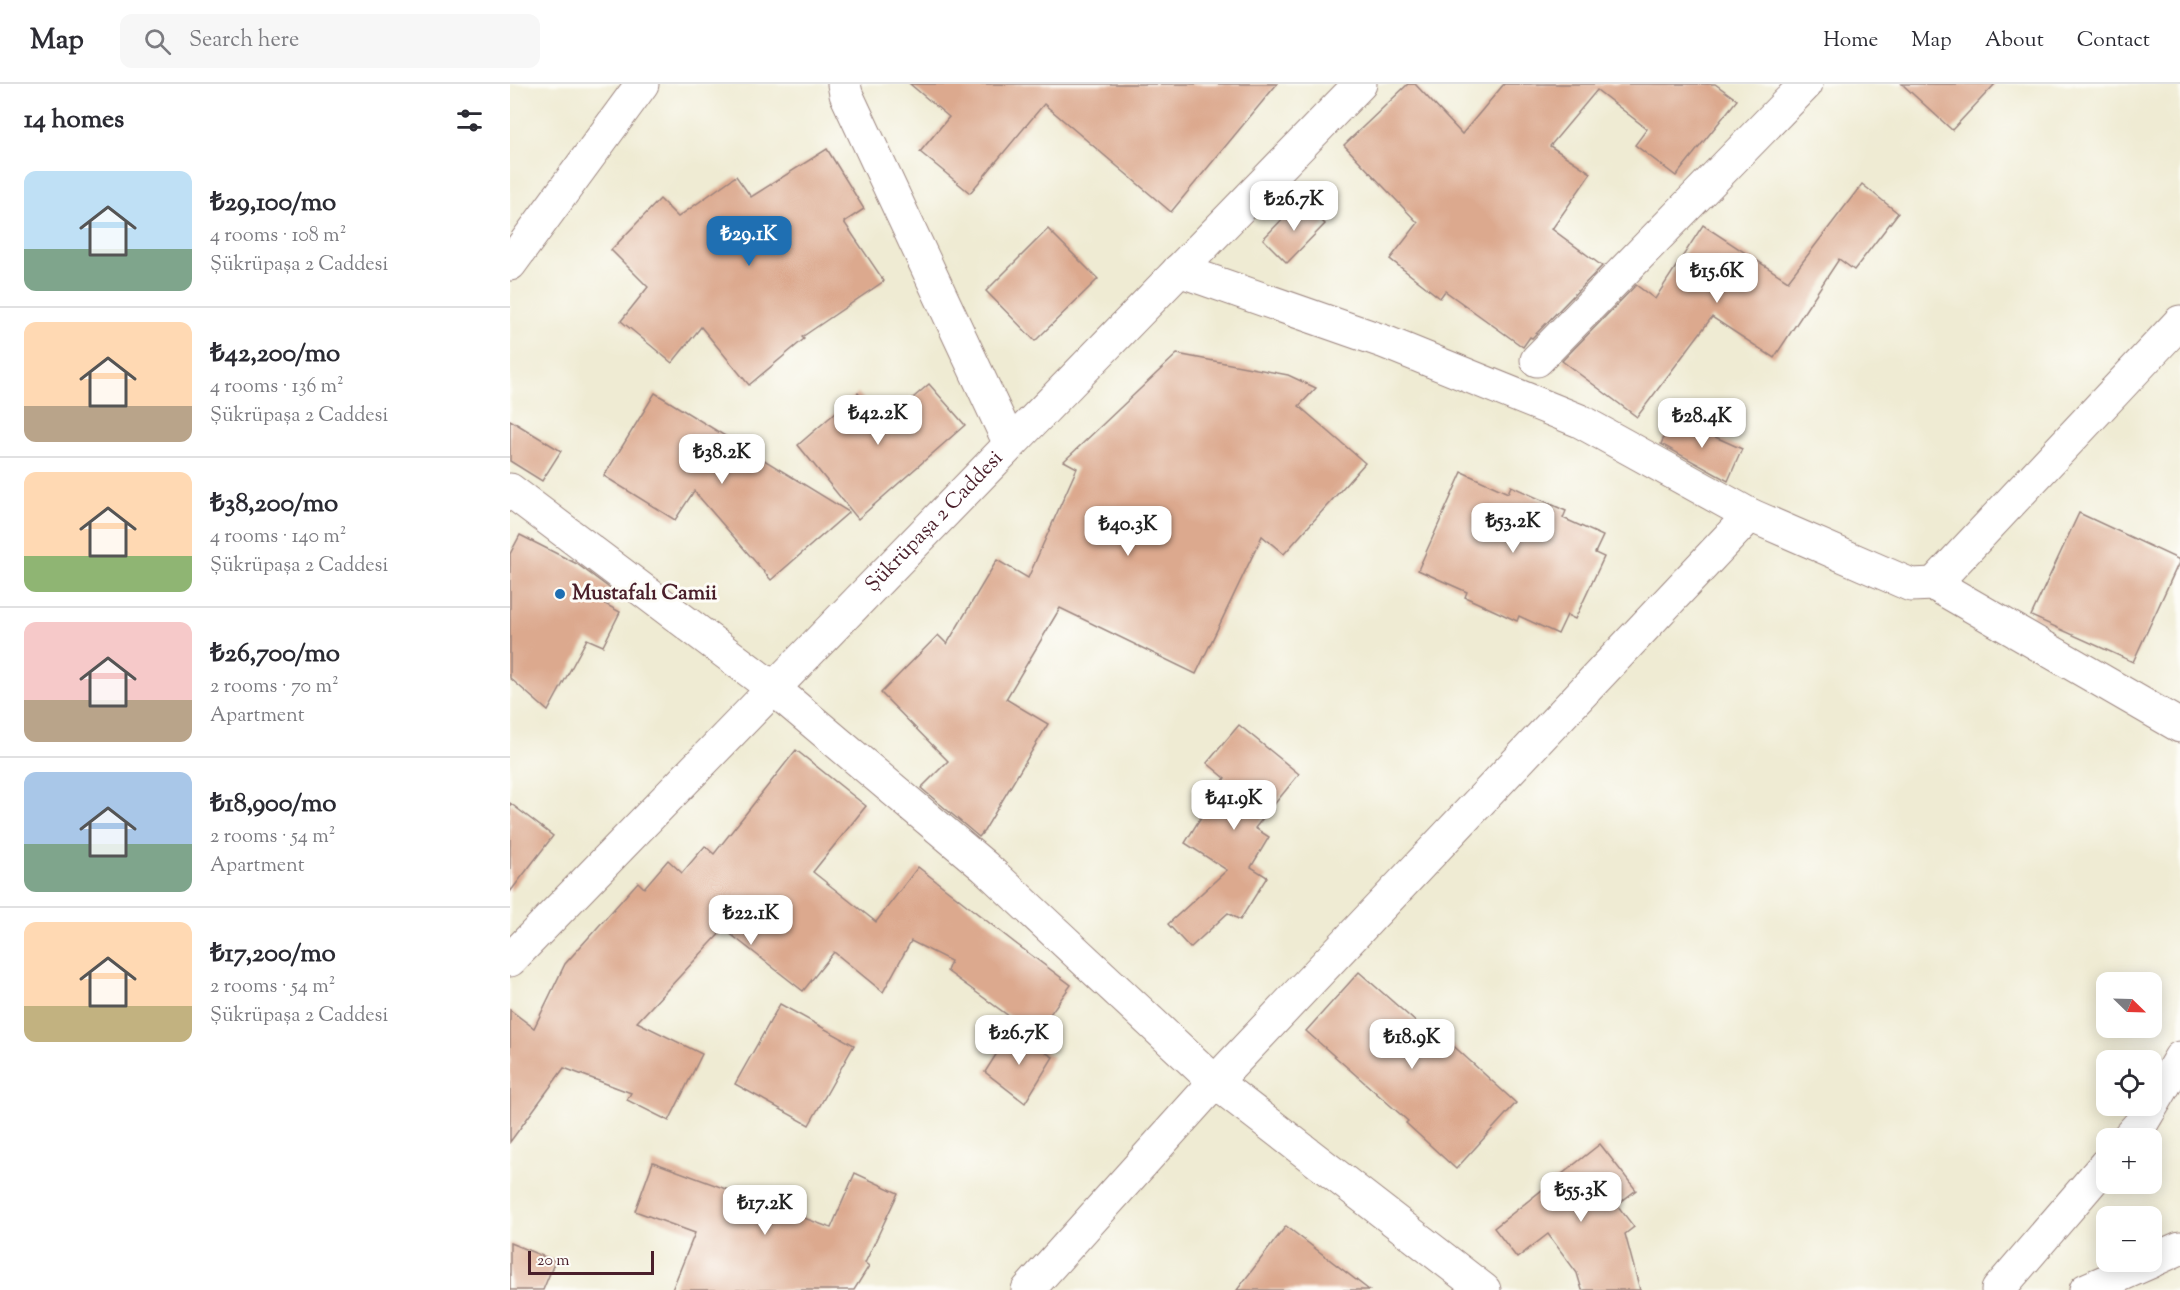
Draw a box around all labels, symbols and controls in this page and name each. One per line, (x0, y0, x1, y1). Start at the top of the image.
search box (120, 14, 540, 68)
text: Map (30, 21, 84, 61)
icon: search (141, 25, 174, 58)
text: Search here (189, 25, 299, 57)
text: Home (1823, 26, 1878, 56)
text: Map (1911, 26, 1952, 56)
text: About (1985, 26, 2044, 56)
text: Contact (2077, 26, 2150, 56)
text: 14 homes (24, 102, 124, 139)
icon: filters (453, 104, 486, 137)
pin: ₺26.7K (1245, 181, 1343, 232)
text: ₺29,100/mo (210, 185, 336, 222)
text: ₺26.7K (1264, 186, 1324, 215)
icon: home (72, 195, 144, 267)
pin: ₺29.1K (700, 216, 798, 267)
text: ₺29.1K (721, 221, 777, 250)
text: 4 rooms · 108 m² (210, 222, 346, 251)
text: Şükrüpaşa 2 Caddesi (210, 251, 388, 280)
pin: ₺15.6K (1668, 253, 1766, 304)
text: ₺15.6K (1690, 258, 1744, 287)
text: ₺42,200/mo (210, 336, 340, 373)
icon: home (72, 346, 144, 418)
text: 4 rooms · 136 m² (210, 373, 344, 402)
pin: ₺42.2K (829, 395, 927, 446)
pin: ₺28.4K (1653, 398, 1751, 449)
text: ₺42.2K (848, 400, 908, 429)
text: Şükrüpaşa 2 Caddesi (210, 402, 388, 431)
text: ₺28.4K (1672, 403, 1732, 432)
pin: ₺38.2K (673, 434, 771, 485)
text: ₺38.2K (693, 439, 751, 468)
street label: Şükrüpaşa 2 Caddesi (859, 445, 1011, 600)
text: ₺38,200/mo (210, 486, 338, 523)
icon: home (72, 496, 144, 568)
pin: ₺53.2K (1464, 503, 1562, 554)
pin: ₺40.3K (1079, 506, 1177, 557)
text: ₺53.2K (1485, 508, 1541, 537)
text: ₺40.3K (1099, 511, 1157, 540)
text: 4 rooms · 140 m² (210, 523, 347, 552)
text: Şükrüpaşa 2 Caddesi (210, 552, 388, 581)
place label: Mustafalı Camii (572, 579, 717, 609)
marker: Mustafalı Camii (553, 587, 567, 601)
text: ₺26,700/mo (210, 636, 340, 673)
icon: home (72, 646, 144, 718)
text: 2 rooms · 70 m² (210, 673, 339, 702)
text: Apartment (210, 702, 305, 731)
pin: ₺41.9K (1185, 780, 1283, 831)
text: ₺41.9K (1205, 785, 1263, 814)
text: ₺18,900/mo (210, 786, 337, 823)
icon: home (72, 796, 144, 868)
text: 2 rooms · 54 m² (210, 823, 335, 852)
text: Apartment (210, 852, 305, 881)
pin: ₺22.1K (702, 895, 800, 946)
text: ₺22.1K (723, 900, 779, 929)
text: ₺17,200/mo (210, 936, 336, 973)
icon: home (72, 946, 144, 1018)
north arrow (2096, 972, 2162, 1038)
map controls (2096, 972, 2162, 1272)
text: 2 rooms · 54 m² (210, 973, 335, 1002)
text: Şükrüpaşa 2 Caddesi (210, 1002, 388, 1031)
pin: ₺26.7K (970, 1015, 1068, 1066)
pin: ₺18.9K (1363, 1019, 1461, 1070)
text: ₺26.7K (989, 1020, 1049, 1049)
text: ₺18.9K (1384, 1024, 1440, 1053)
button: locate (2096, 1050, 2162, 1116)
button: + (2096, 1128, 2162, 1194)
pin: ₺55.3K (1532, 1172, 1630, 1223)
text: ₺55.3K (1555, 1177, 1607, 1206)
pin: ₺17.2K (716, 1185, 814, 1236)
text: ₺17.2K (737, 1190, 793, 1219)
button: − (2096, 1206, 2162, 1272)
scale bar (528, 1248, 654, 1276)
text: 20 m (537, 1250, 570, 1273)

